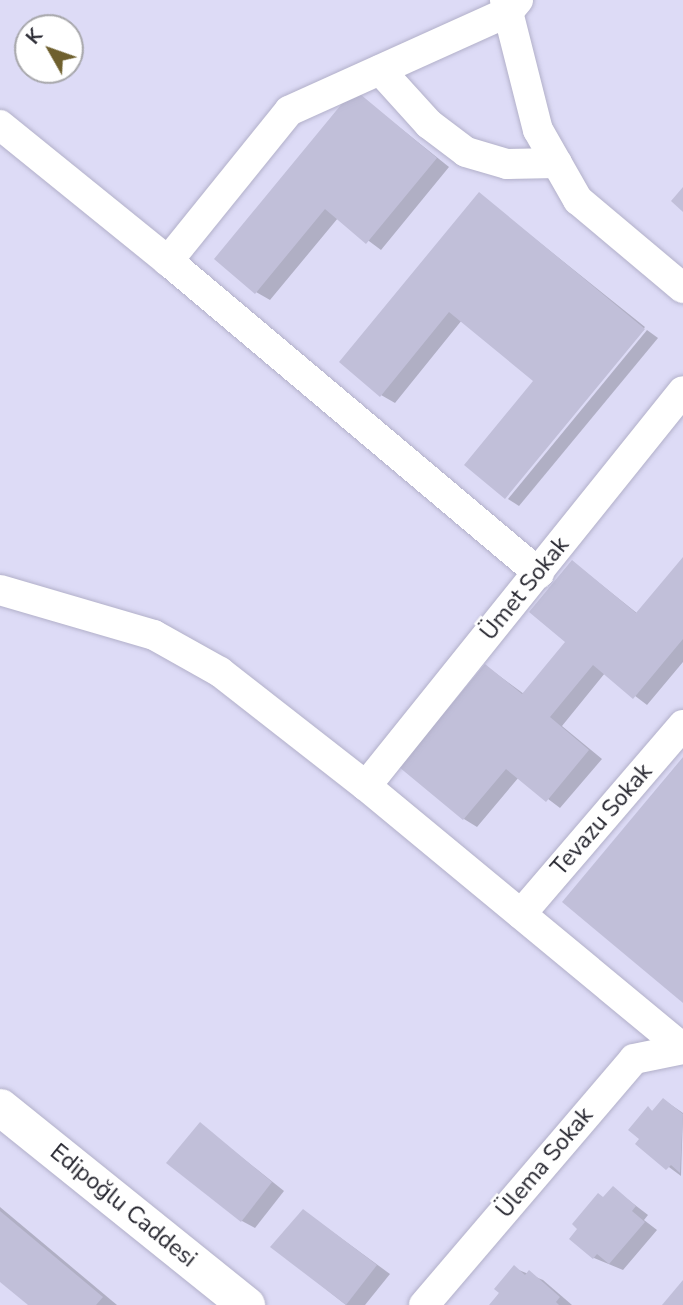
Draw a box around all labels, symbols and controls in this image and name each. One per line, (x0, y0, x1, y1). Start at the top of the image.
north arrow (14, 14, 84, 84)
text: K (20, 24, 48, 50)
street label: Ümet Sokak (475, 532, 575, 646)
street label: Tevazu Sokak (546, 758, 658, 882)
street label: Ülema Sokak (491, 1102, 599, 1224)
street label: Edipoğlu Caddesi (44, 1139, 202, 1273)

